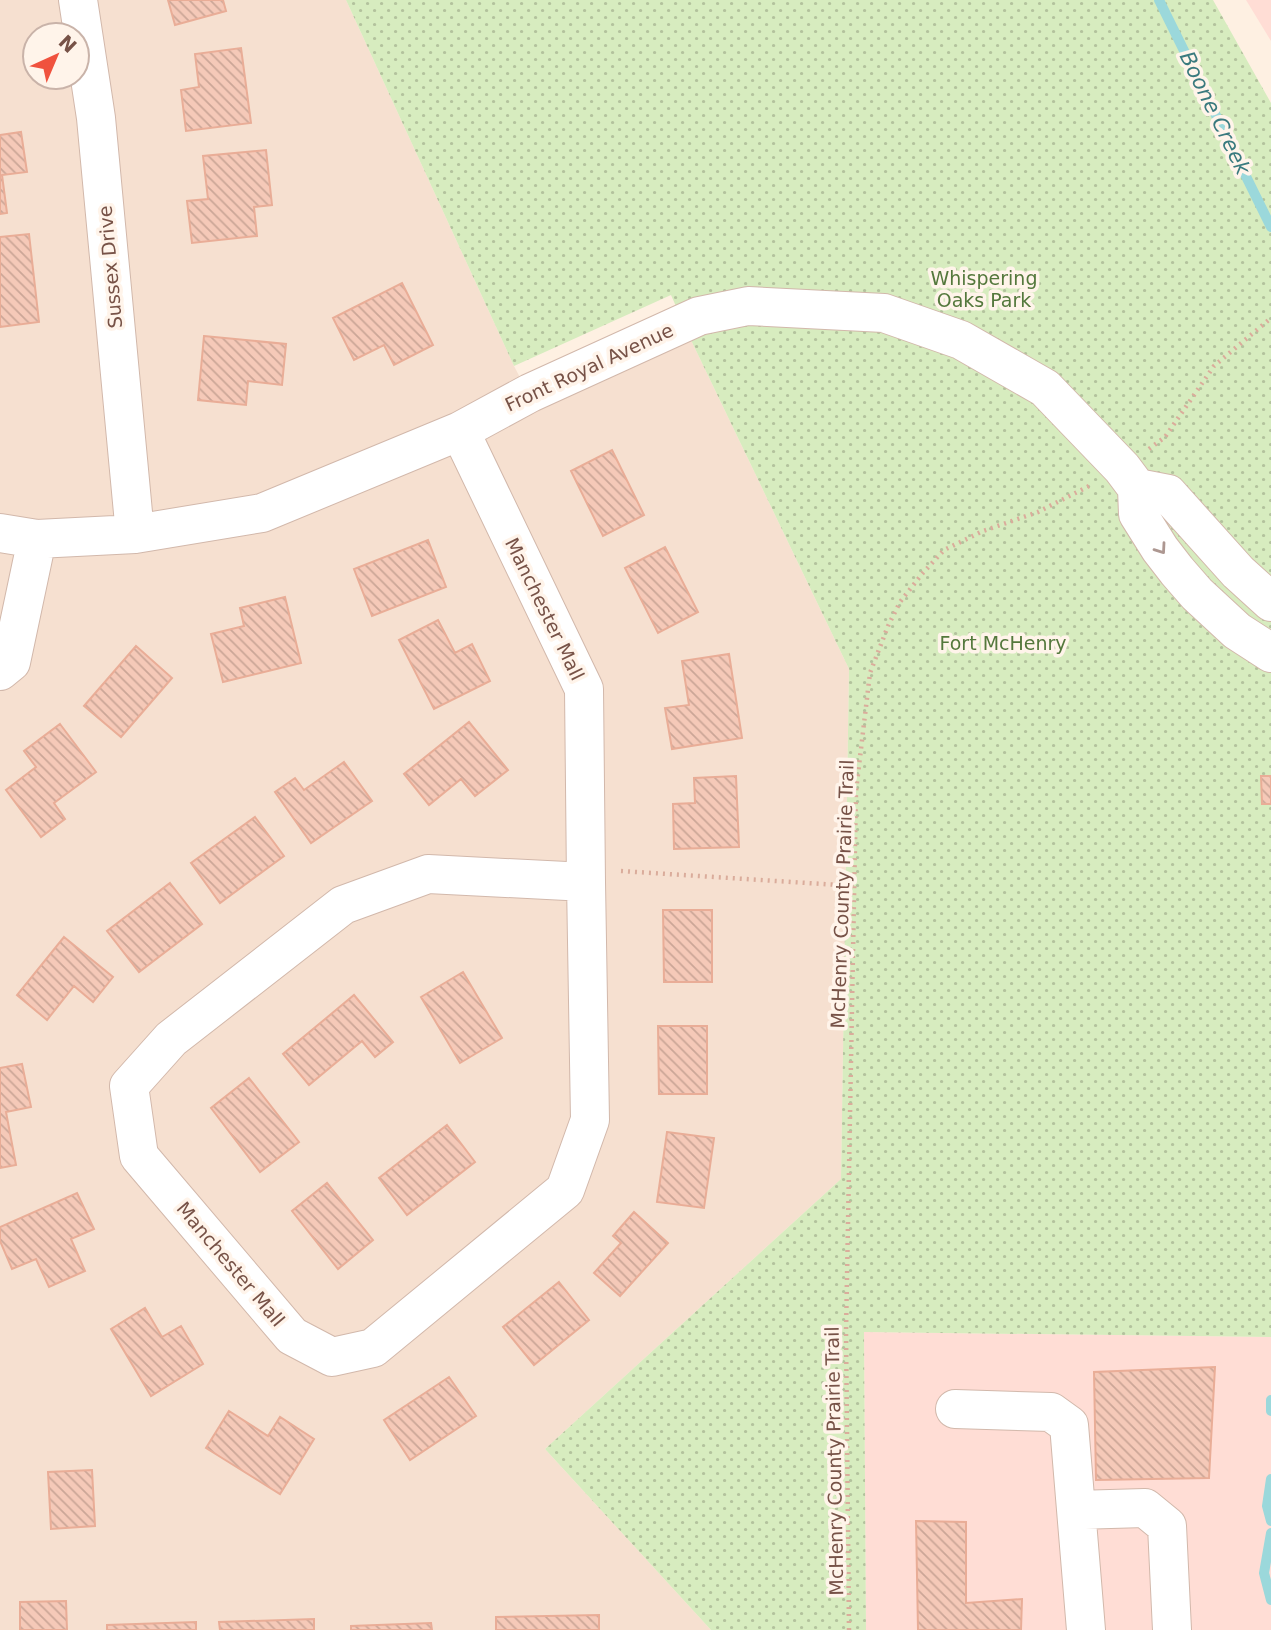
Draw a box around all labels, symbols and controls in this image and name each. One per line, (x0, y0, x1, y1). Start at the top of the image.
north arrow (21, 21, 91, 91)
text: N (54, 30, 81, 57)
water label: Boone Creek (1175, 47, 1256, 179)
street label: Sussex Drive (94, 205, 126, 329)
park label: Whispering Oaks Park (931, 267, 1037, 311)
street label: Front Royal Avenue (501, 318, 677, 416)
street label: Manchester Mall (501, 534, 589, 684)
one-way arrow (1153, 541, 1165, 554)
park label: Fort McHenry (939, 632, 1067, 654)
street label: McHenry County Prairie Trail (826, 759, 858, 1029)
street label: Manchester Mall (173, 1197, 289, 1331)
street label: McHenry County Prairie Trail (821, 1326, 847, 1596)

